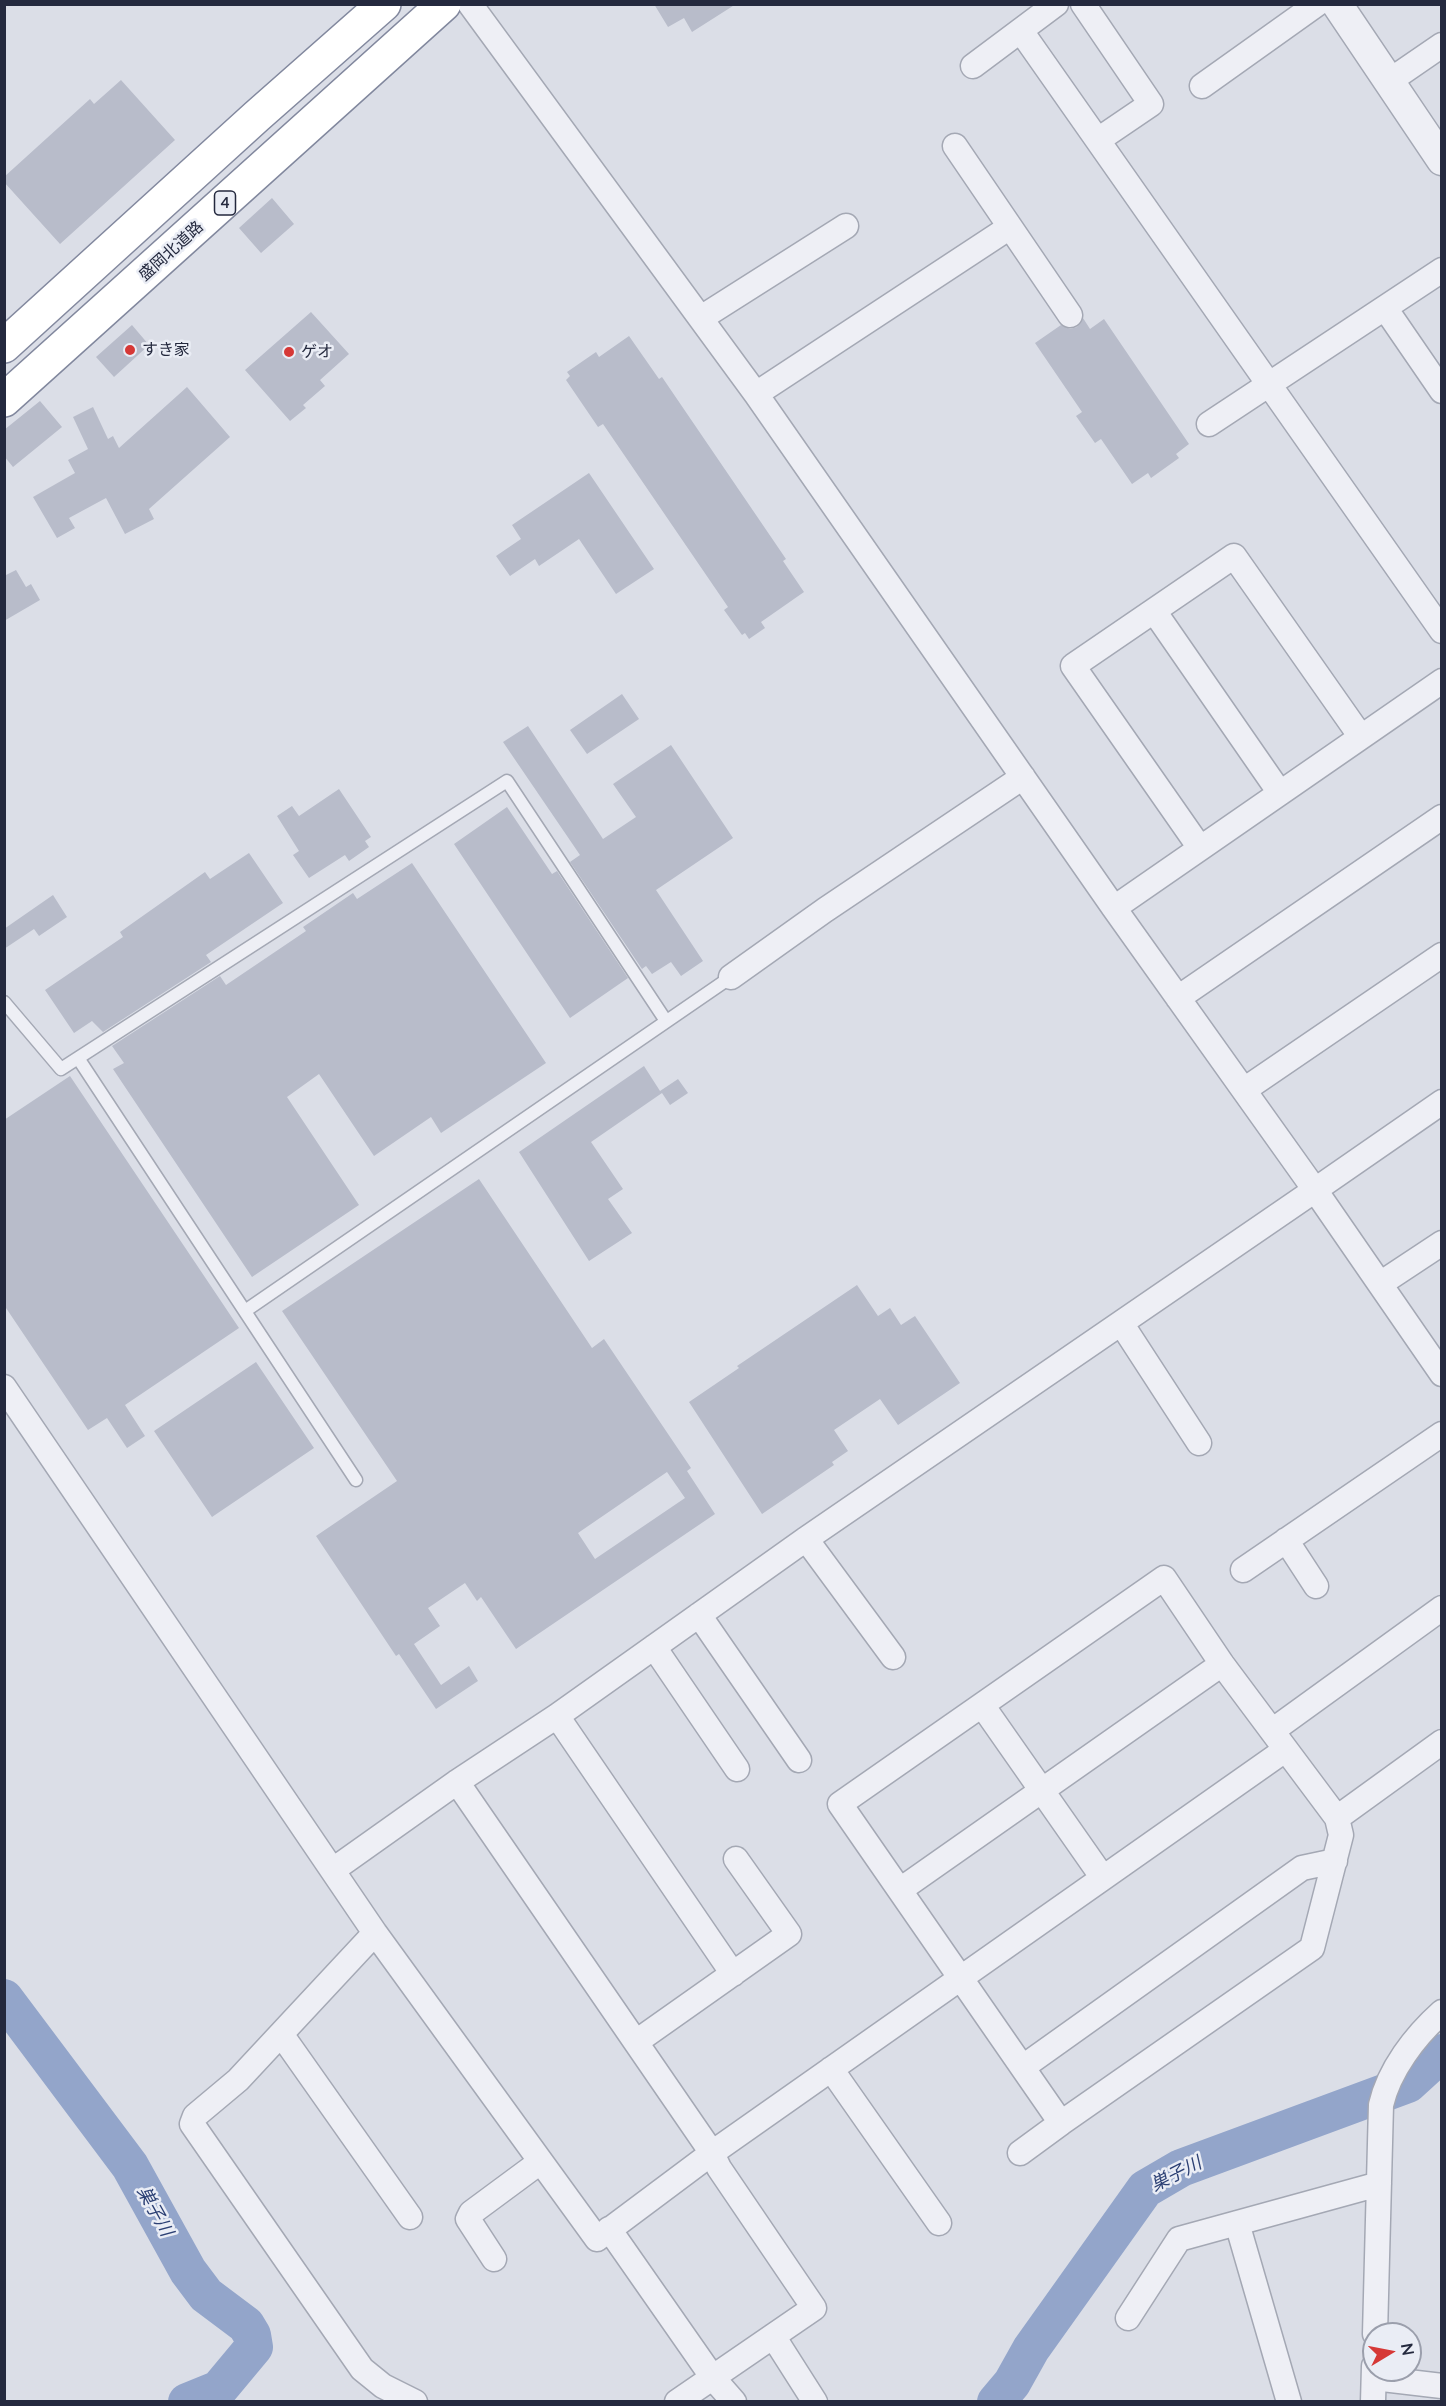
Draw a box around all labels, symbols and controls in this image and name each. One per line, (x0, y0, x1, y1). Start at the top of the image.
road number: 4 (214, 191, 236, 215)
street label: 盛岡北道路 (135, 217, 207, 285)
place label: すき家 (142, 340, 190, 360)
place label: ゲオ (301, 342, 333, 362)
marker: すき家 (123, 343, 137, 357)
marker: ゲオ (282, 345, 296, 359)
water label: 巣子川 (1147, 2152, 1205, 2196)
water label: 巣子川 (132, 2182, 178, 2240)
north arrow (1362, 2322, 1422, 2382)
text: N (1398, 2341, 1419, 2357)

